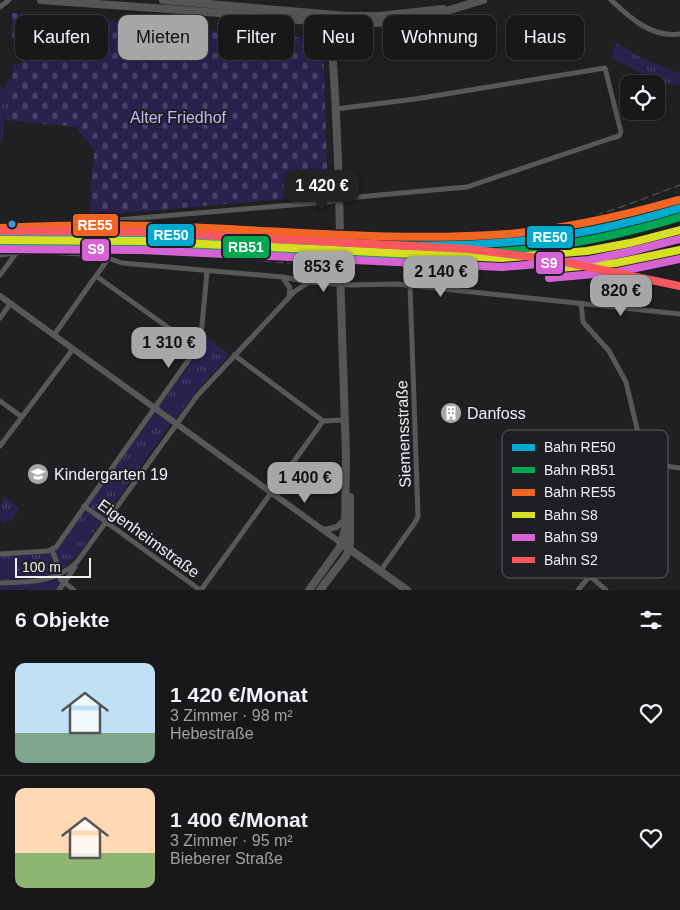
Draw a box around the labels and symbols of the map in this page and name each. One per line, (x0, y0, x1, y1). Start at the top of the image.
park label: Alter Friedhof (130, 109, 227, 126)
pin: 1 420 € (276, 170, 368, 212)
line badge: RE55 (72, 213, 119, 237)
text: RE55 (77, 217, 113, 233)
unlabelled marker (7, 219, 17, 229)
line badge: RE50 (147, 223, 195, 247)
line badge: RE50 (526, 225, 574, 249)
text: RE50 (153, 227, 189, 243)
text: RE50 (532, 229, 568, 245)
line badge: RB51 (222, 235, 270, 259)
line badge: S9 (81, 238, 110, 262)
text: RB51 (228, 239, 264, 255)
text: S9 (87, 241, 105, 257)
pin: 853 € (289, 250, 359, 293)
line badge: S9 (535, 251, 564, 275)
text: S9 (540, 255, 558, 271)
pin: 2 140 € (395, 256, 487, 298)
pin: 820 € (586, 274, 656, 317)
pin: 1 310 € (123, 326, 215, 369)
street label: Siemensstraße (393, 380, 414, 488)
building icon: Danfoss (439, 401, 463, 425)
place label: Danfoss (467, 405, 526, 422)
legend (502, 430, 668, 578)
text: Bahn RE50 (544, 439, 616, 455)
school or university icon: Kindergarten 19 (26, 462, 50, 486)
pin: 1 400 € (259, 462, 351, 504)
text: Bahn RB51 (544, 462, 616, 478)
place label: Kindergarten 19 (54, 466, 168, 483)
text: Bahn RE55 (544, 484, 616, 500)
street label: Eigenheimstraße (95, 496, 203, 581)
text: Bahn S8 (544, 507, 598, 523)
text: Bahn S9 (544, 529, 598, 545)
text: Bahn S2 (544, 552, 598, 568)
scale bar (15, 555, 91, 578)

